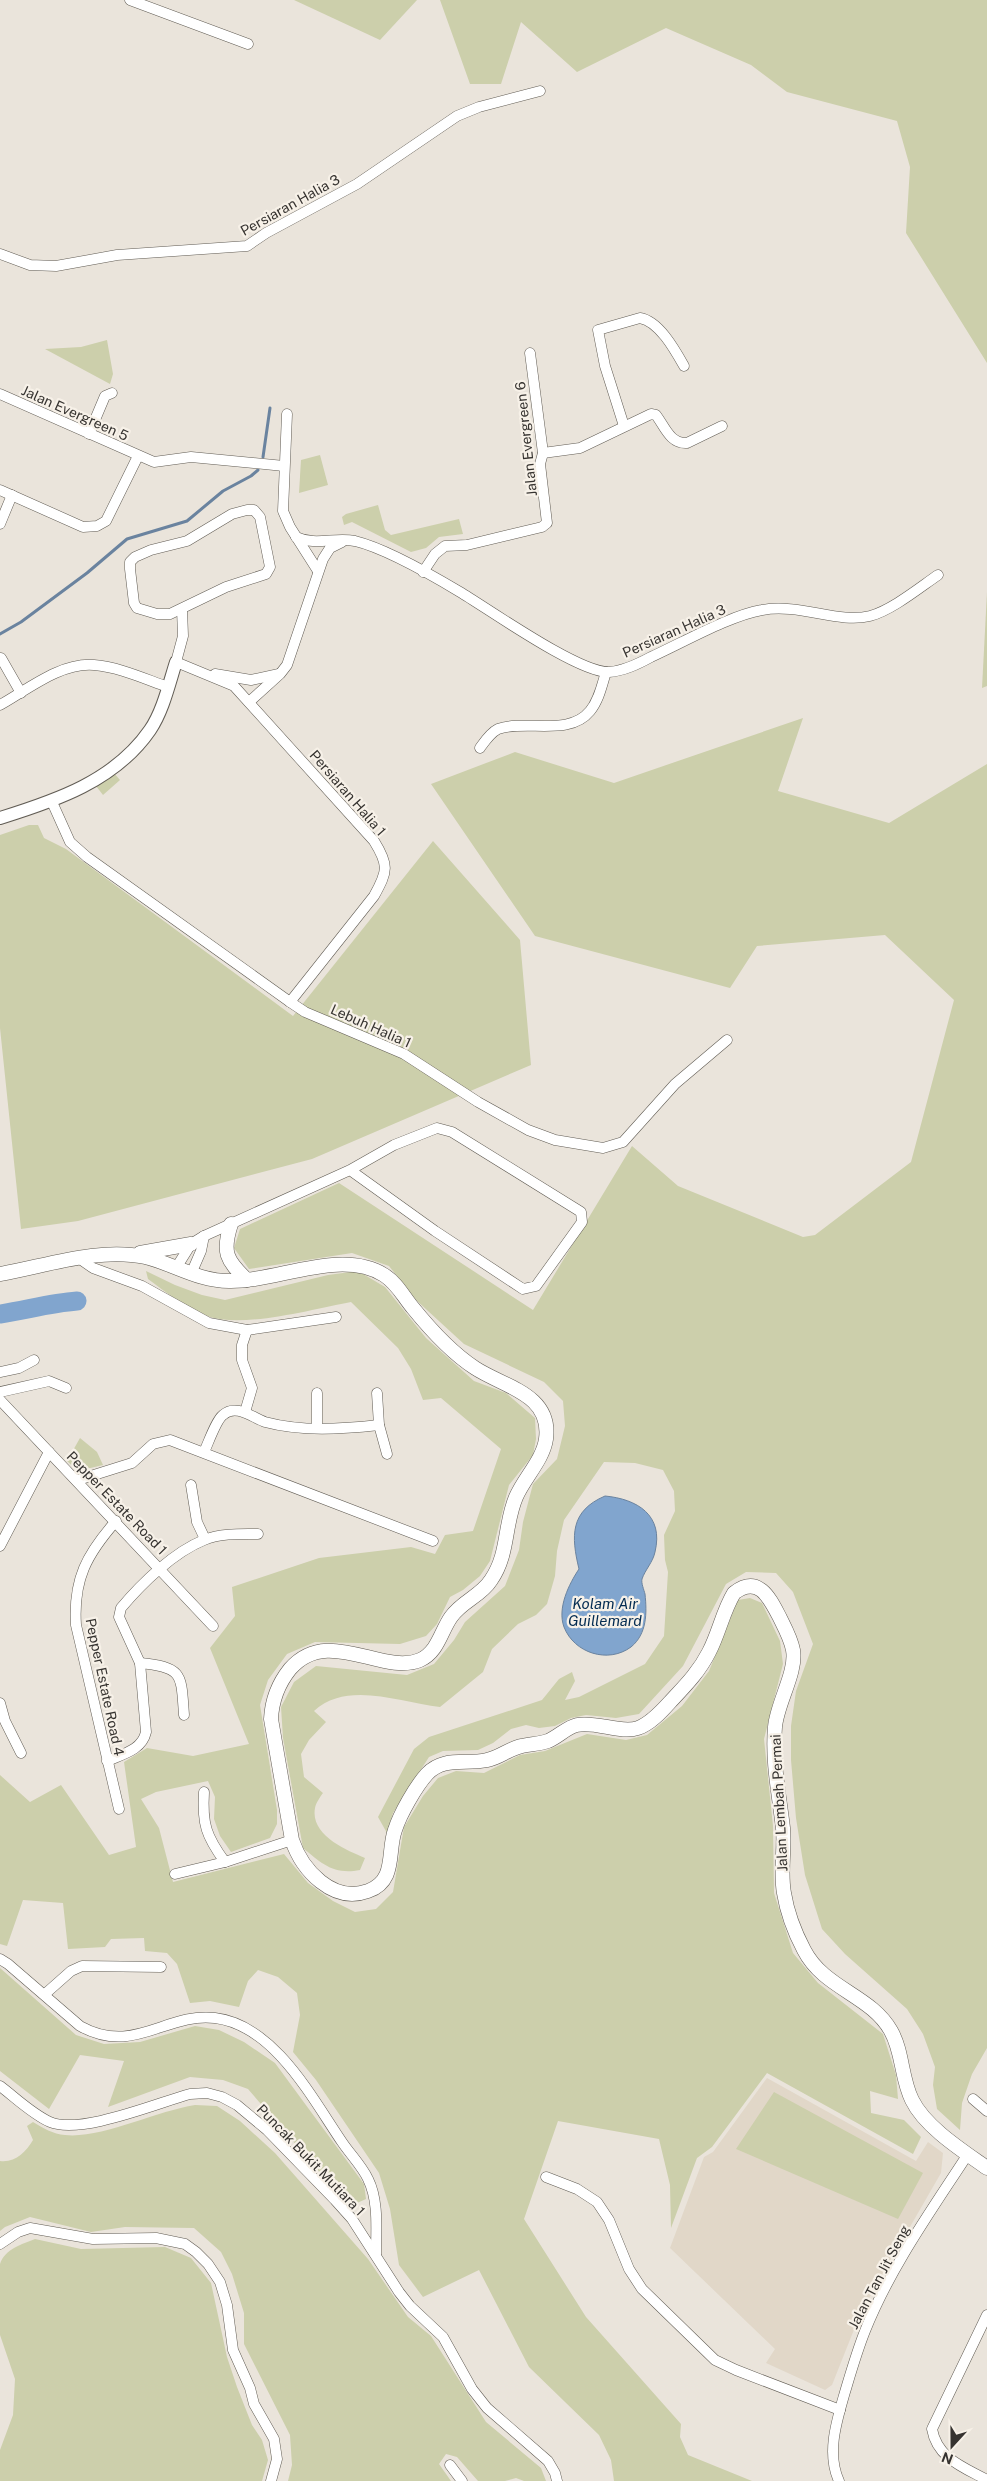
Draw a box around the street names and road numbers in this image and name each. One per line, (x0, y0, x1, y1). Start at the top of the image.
street label: Persiaran Halia 3 (238, 171, 343, 239)
street label: Jalan Evergreen 6 (512, 381, 540, 497)
street label: Jalan Evergreen 5 (19, 382, 131, 444)
street label: Persiaran Halia 3 (620, 601, 728, 661)
street label: Persiaran Halia 1 (307, 747, 389, 839)
street label: Lebuh Halia 1 (328, 1001, 414, 1051)
street label: Pepper Estate Road 1 (64, 1448, 170, 1558)
street label: Pepper Estate Road 4 (83, 1617, 127, 1758)
street label: Jalan Lembah Permai (767, 1734, 791, 1872)
street label: Puncak Bukit Mutiara 1 (254, 2101, 368, 2219)
street label: Jalan Tan Jit Seng (845, 2222, 913, 2332)

